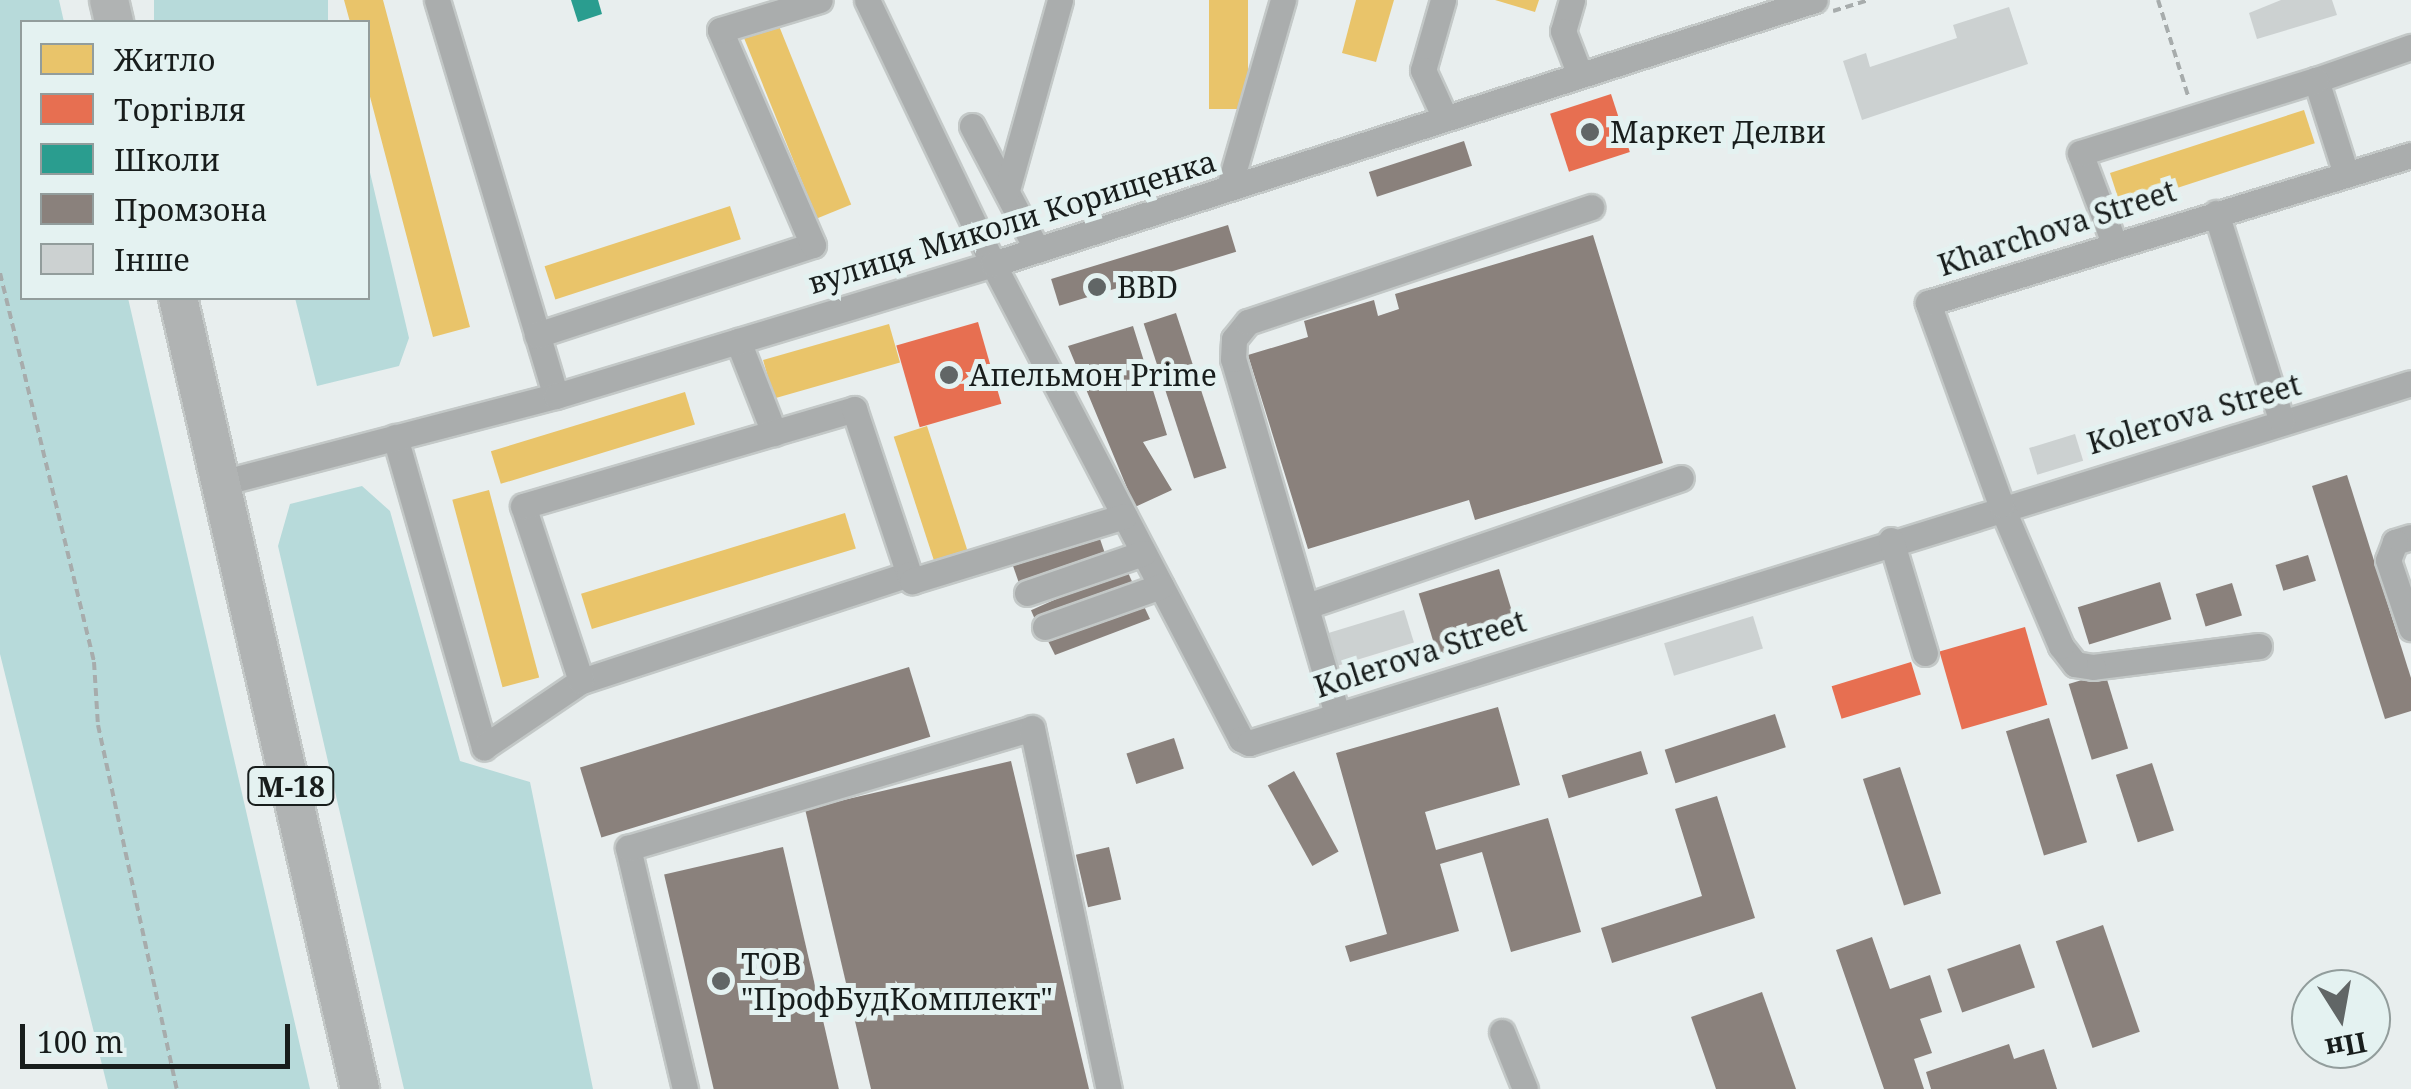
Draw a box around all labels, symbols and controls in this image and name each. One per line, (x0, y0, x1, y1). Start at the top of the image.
legend (20, 20, 370, 300)
text: Житло (114, 39, 215, 80)
text: Торгівля (114, 89, 246, 130)
place label: Маркет Делви (1610, 114, 1826, 150)
marker: Маркет Делви (1579, 121, 1601, 143)
text: Школи (114, 139, 220, 180)
street label: вулиця Миколи Корищенка (804, 143, 1220, 301)
street label: Kharchova Street (1934, 173, 2180, 283)
text: Промзона (114, 189, 268, 230)
text: Інше (114, 239, 190, 280)
place label: BBD (1117, 269, 1178, 305)
marker: BBD (1086, 276, 1108, 298)
place label: Апельмон Prime (969, 357, 1217, 393)
marker: Апельмон Prime (938, 364, 960, 386)
street label: Kolerova Street (2083, 366, 2305, 462)
street label: Kolerova Street (1310, 603, 1530, 705)
road number: М-18 (246, 763, 336, 809)
place label: ТОВ "ПрофБудКомплект" (741, 946, 1053, 1016)
north arrow (2291, 969, 2391, 1069)
marker: ТОВ "ПрофБудКомплект" (710, 970, 732, 992)
scale bar (25, 1004, 295, 1066)
text: 100 m (37, 1021, 123, 1062)
text: Пн (2322, 1024, 2370, 1069)

